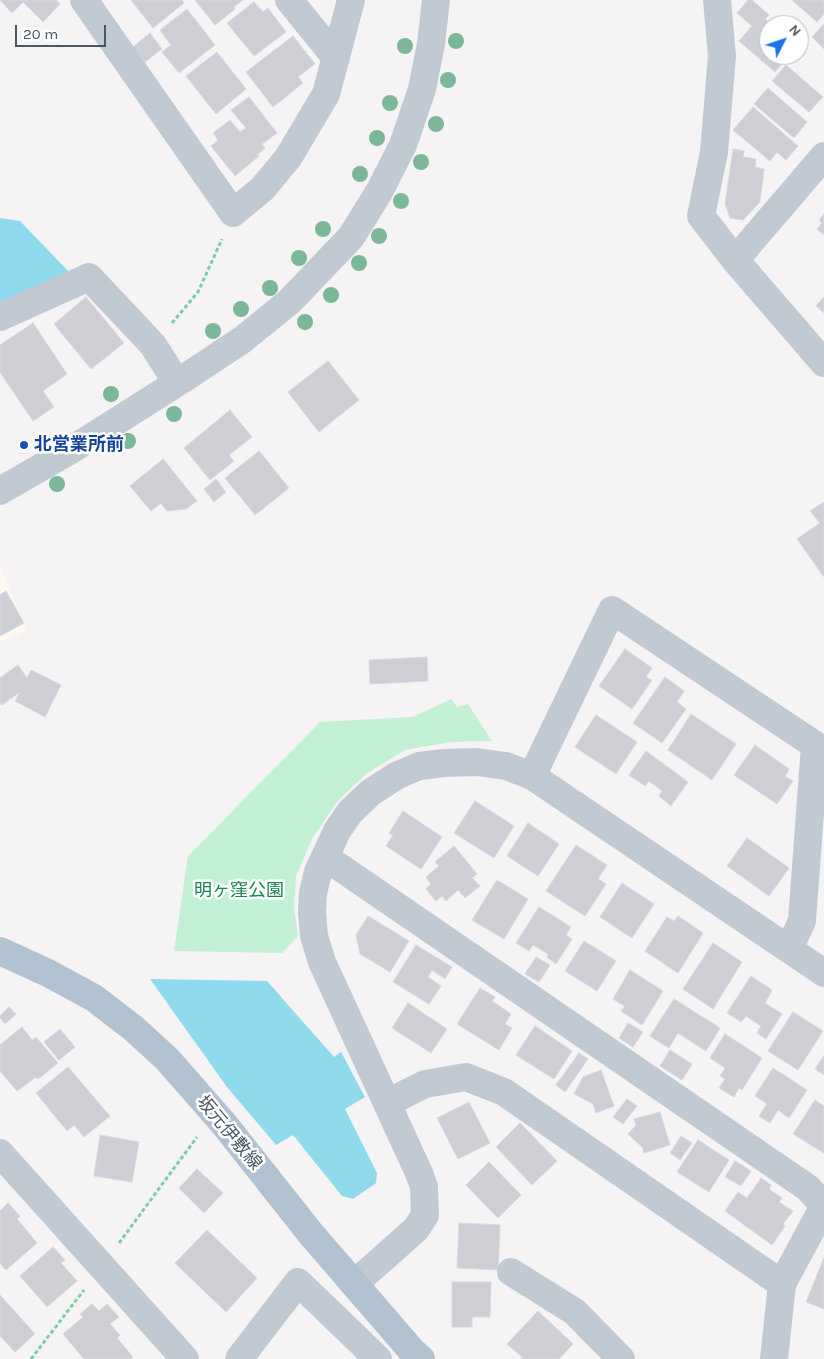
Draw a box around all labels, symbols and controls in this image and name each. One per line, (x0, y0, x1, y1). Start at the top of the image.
scale bar (18, 15, 109, 47)
north arrow (759, 15, 809, 65)
text: N (785, 21, 805, 40)
text: 20 m (23, 25, 58, 43)
place label: 北営業所前 (34, 434, 124, 456)
marker: 北営業所前 (18, 439, 30, 451)
park label: 明ヶ窪公園 (194, 880, 284, 902)
street label: 坂元伊敷線 (192, 1092, 266, 1174)

